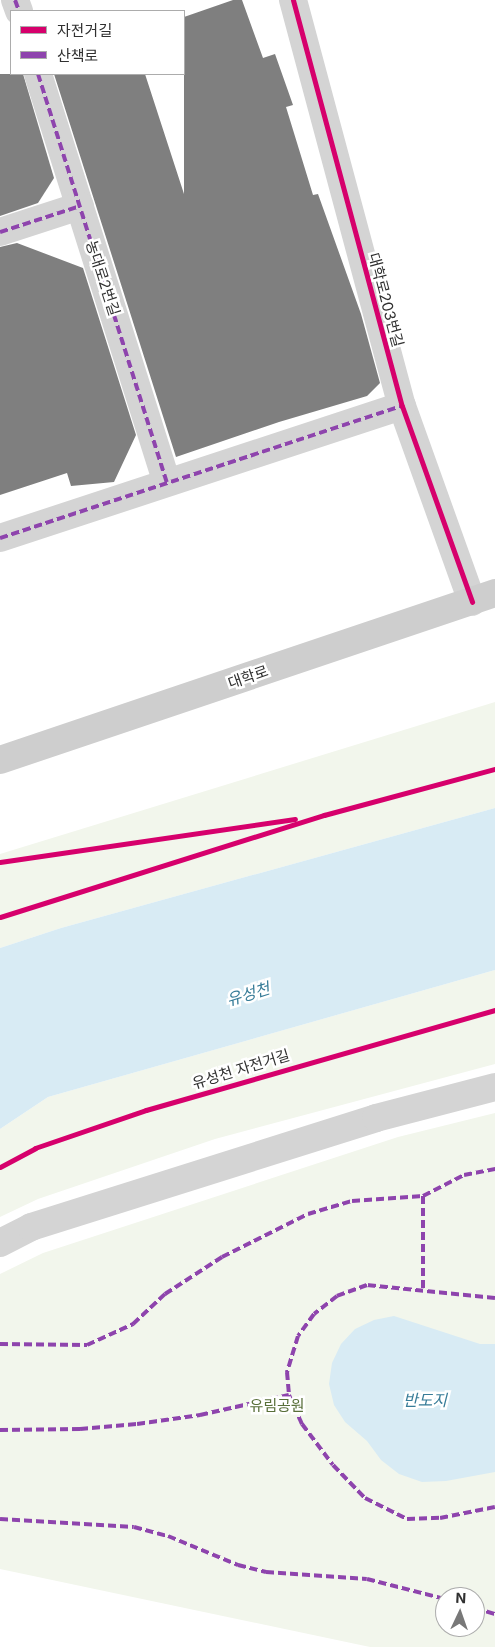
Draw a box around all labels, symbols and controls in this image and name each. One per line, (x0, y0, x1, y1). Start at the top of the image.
legend (10, 10, 185, 75)
text: 자전거길 (57, 21, 112, 40)
text: 산책로 (57, 46, 98, 65)
street label: 농대로2번길 (82, 238, 124, 318)
street label: 대학로203번길 (365, 251, 407, 349)
street label: 대학로 (225, 662, 271, 692)
water label: 유성천 (224, 978, 272, 1010)
street label: 유성천 자전거길 (190, 1046, 292, 1092)
water label: 반도지 (403, 1390, 447, 1410)
park label: 유림공원 (249, 1397, 305, 1415)
north arrow (435, 1587, 485, 1637)
text: N (455, 1589, 467, 1606)

